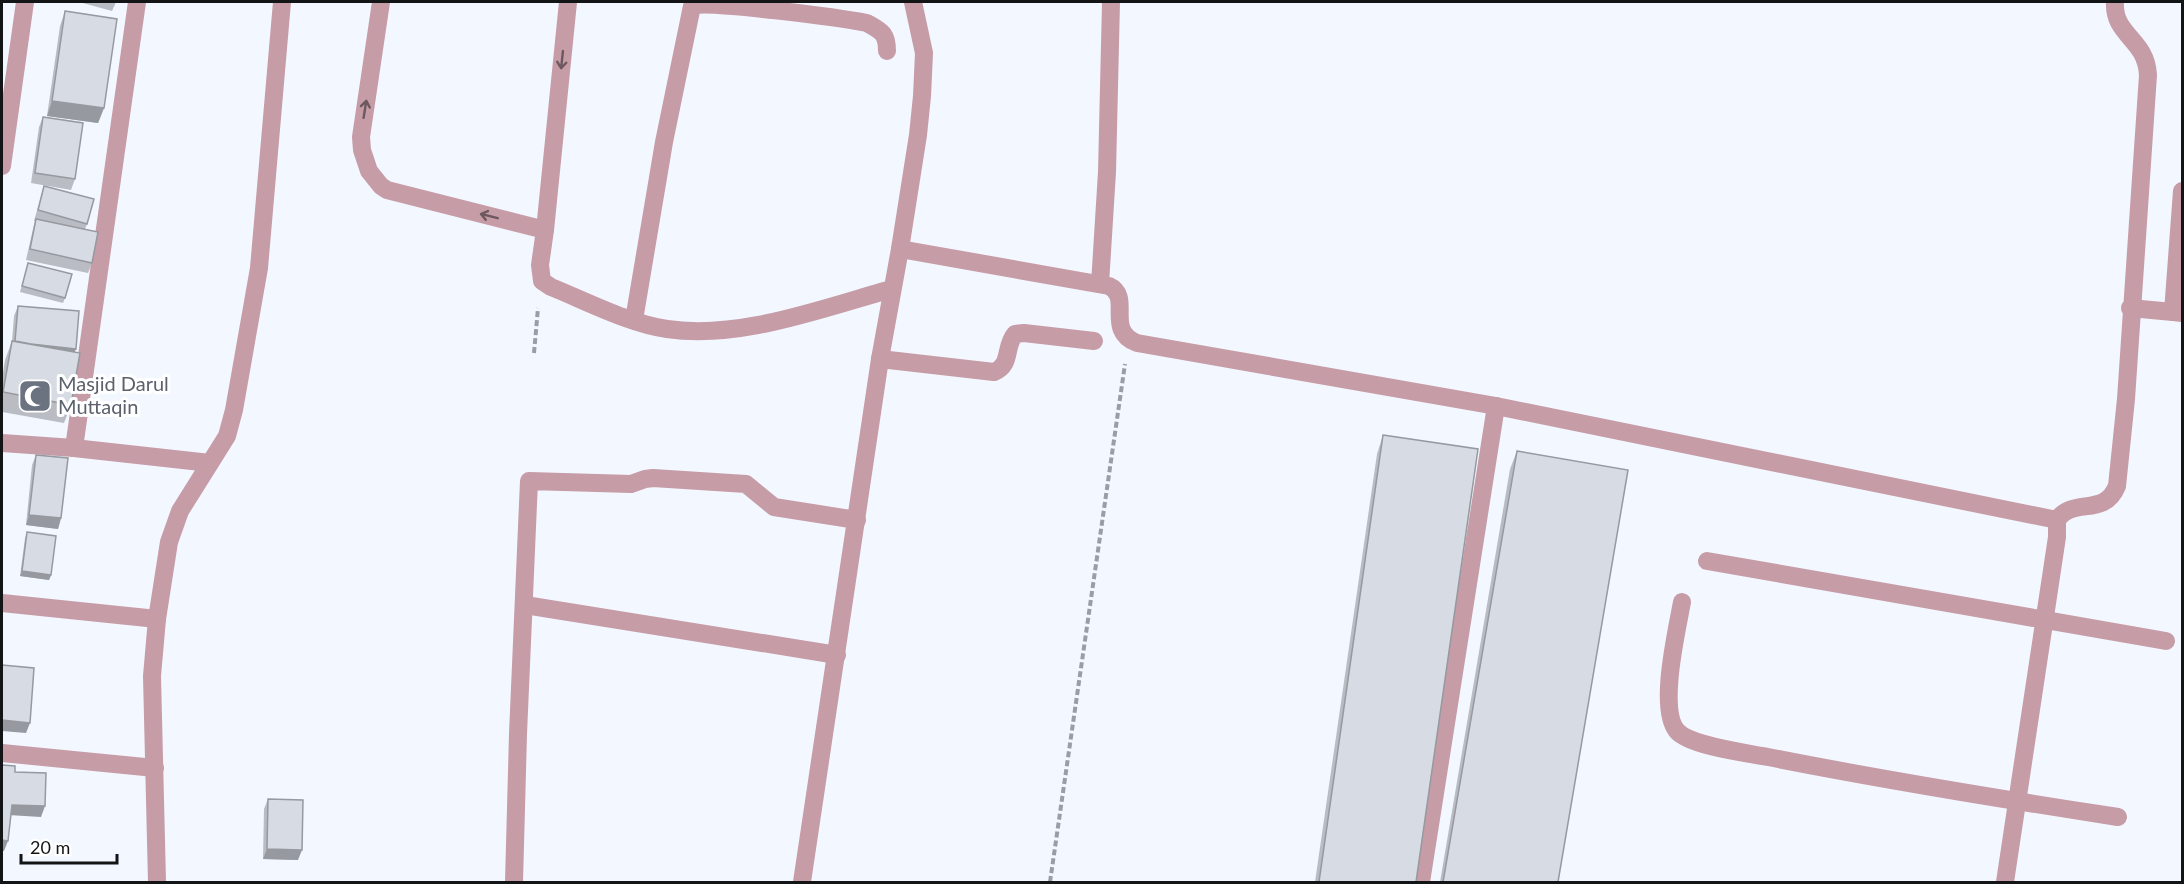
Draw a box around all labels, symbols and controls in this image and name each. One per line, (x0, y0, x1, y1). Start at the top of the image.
one-way arrow (556, 49, 567, 69)
one-way arrow (360, 100, 371, 119)
one-way arrow (480, 209, 499, 221)
place label: Masjid Darul Muttaqin (58, 371, 169, 418)
mosque icon: Masjid Darul Muttaqin (17, 378, 53, 414)
scale bar (21, 827, 117, 865)
text: 20 m (30, 836, 70, 858)

